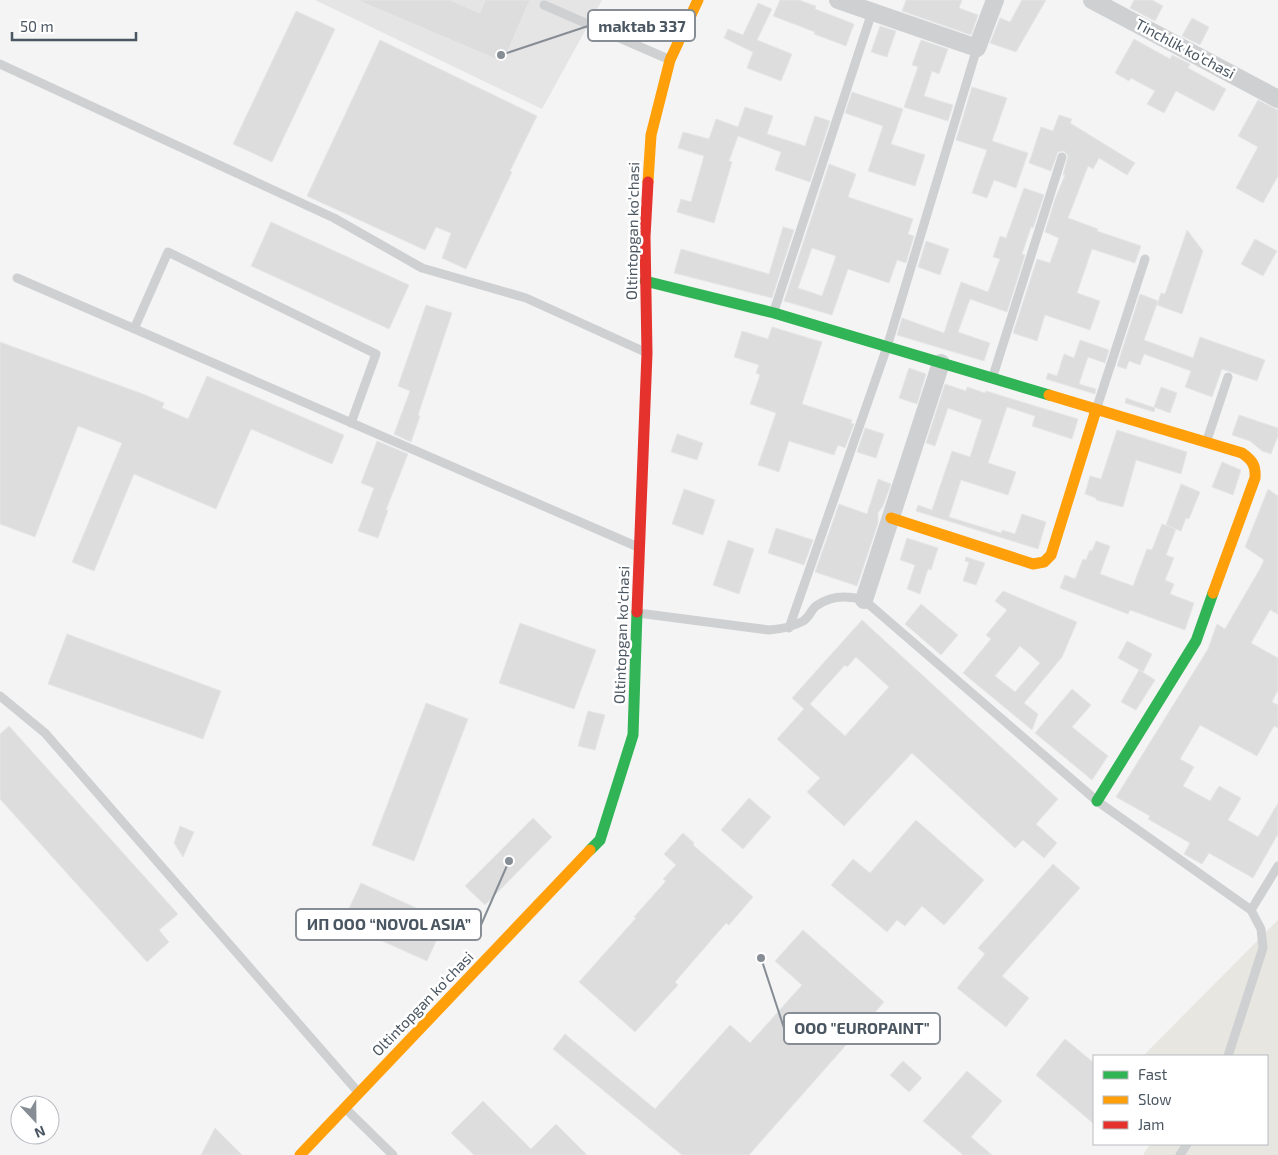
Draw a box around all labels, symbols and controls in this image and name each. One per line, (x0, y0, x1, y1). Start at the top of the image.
scale bar (12, 10, 136, 42)
callout: maktab 337 (588, 10, 695, 41)
street label: Tinchlik ko'chasi (1133, 14, 1238, 82)
text: maktab 337 (598, 16, 686, 35)
text: 50 m (20, 17, 54, 35)
street label: Oltintopgan ko'chasi (622, 162, 642, 300)
street label: Oltintopgan ko'chasi (610, 566, 632, 704)
callout: ИП ООО “NOVOL ASIA” (296, 909, 481, 940)
text: ИП ООО “NOVOL ASIA” (307, 914, 471, 933)
street label: Oltintopgan ko'chasi (368, 947, 477, 1059)
callout: OOO "EUROPAINT" (784, 1013, 940, 1044)
text: OOO "EUROPAINT" (794, 1018, 930, 1037)
legend (1093, 1055, 1268, 1145)
text: Fast (1138, 1065, 1168, 1083)
text: Slow (1138, 1090, 1172, 1108)
north arrow (10, 1095, 60, 1145)
text: Jam (1138, 1115, 1164, 1133)
text: N (32, 1123, 48, 1142)

